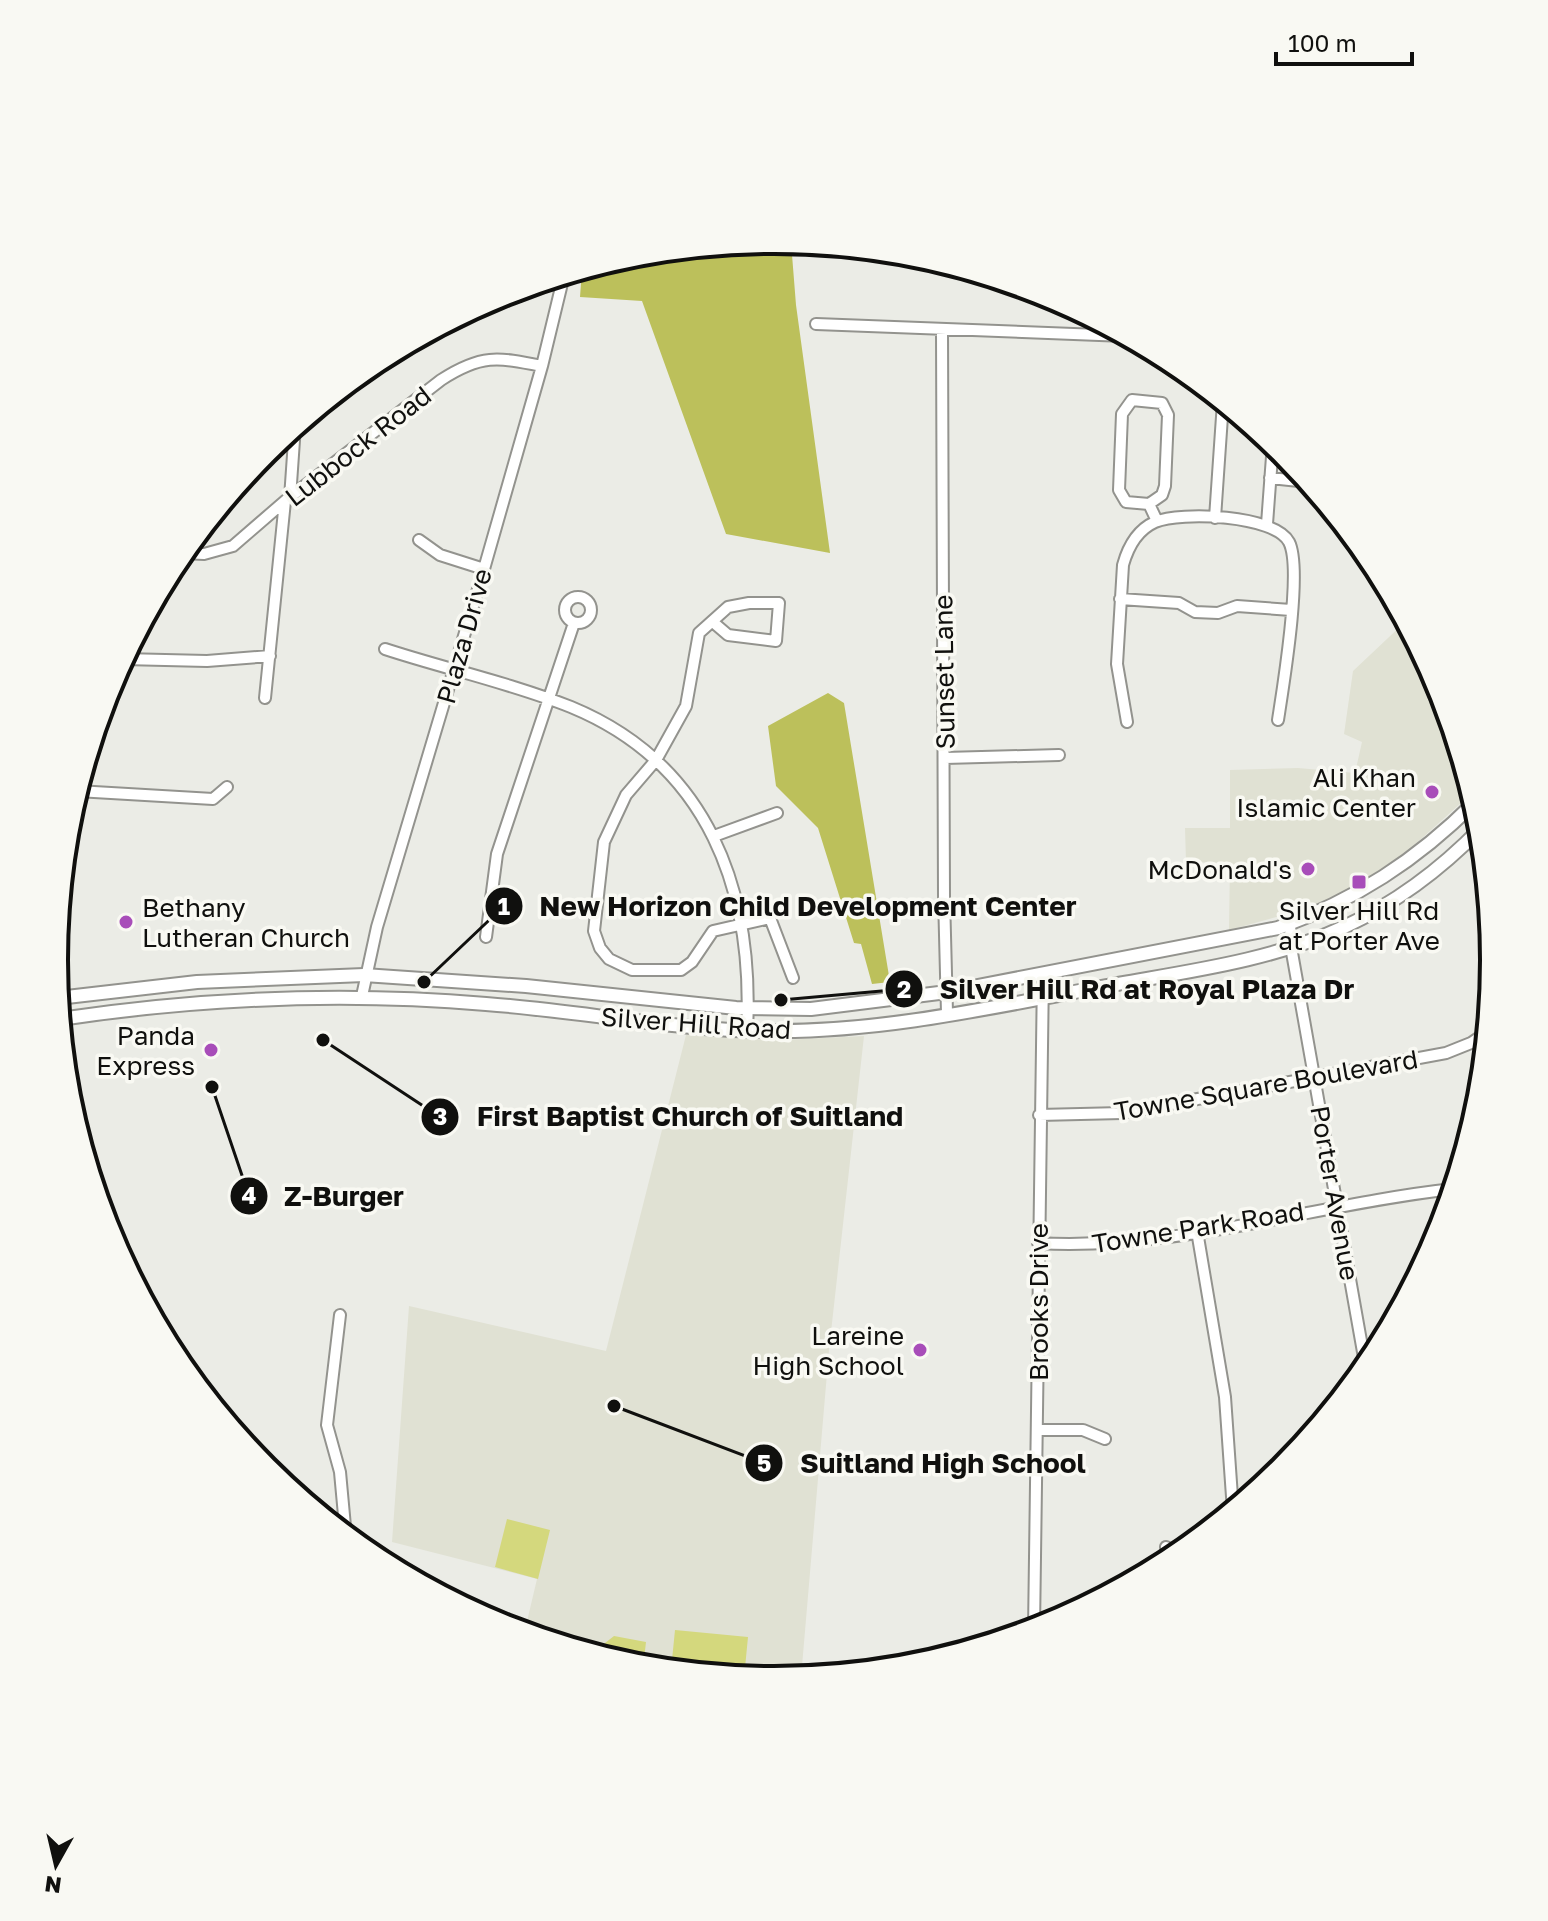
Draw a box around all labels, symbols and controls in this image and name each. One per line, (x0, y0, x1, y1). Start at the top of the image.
scale bar (1276, 16, 1412, 66)
text: 100 m (1288, 28, 1357, 57)
street label: Lubbock Road (279, 379, 437, 513)
street label: Plaza Drive (430, 565, 498, 707)
street label: Sunset Lane (927, 594, 961, 750)
place label: Ali Khan Islamic Center (1236, 762, 1416, 823)
marker: Ali Khan Islamic Center (1423, 783, 1441, 801)
place label: McDonald's (1147, 854, 1292, 885)
marker: McDonald's (1299, 860, 1317, 878)
marker: Silver Hill Rd at Porter Ave (1350, 873, 1368, 891)
callout: New Horizon Child Development Center (484, 880, 1093, 932)
text: New Horizon Child Development Center (539, 889, 1077, 922)
text: 1 (498, 891, 510, 920)
place label: Bethany Lutheran Church (142, 892, 350, 953)
place label: Silver Hill Rd at Porter Ave (1278, 895, 1440, 956)
marker: Bethany Lutheran Church (117, 913, 135, 931)
callout: Silver Hill Rd at Royal Plaza Dr (884, 963, 1370, 1015)
text: Silver Hill Rd at Royal Plaza Dr (940, 972, 1355, 1005)
text: 2 (897, 974, 911, 1003)
street label: Silver Hill Road (600, 1001, 792, 1045)
place label: Panda Express (96, 1020, 195, 1081)
marker: Panda Express (202, 1041, 220, 1059)
street label: Towne Square Boulevard (1112, 1043, 1420, 1127)
callout: First Baptist Church of Suitland (420, 1091, 919, 1143)
text: First Baptist Church of Suitland (477, 1099, 903, 1132)
text: 3 (433, 1101, 447, 1130)
street label: Porter Avenue (1304, 1103, 1366, 1283)
callout: Z-Burger (229, 1170, 420, 1222)
text: Z-Burger (284, 1179, 404, 1212)
text: 4 (242, 1180, 257, 1209)
street label: Towne Park Road (1090, 1195, 1306, 1259)
street label: Brooks Drive (1023, 1223, 1054, 1381)
place label: Lareine High School (752, 1320, 904, 1381)
marker: Lareine High School (911, 1341, 929, 1359)
callout: Suitland High School (744, 1437, 1102, 1489)
text: Suitland High School (800, 1446, 1086, 1479)
text: 5 (757, 1448, 771, 1477)
north arrow (16, 1825, 96, 1905)
text: N (43, 1871, 63, 1900)

